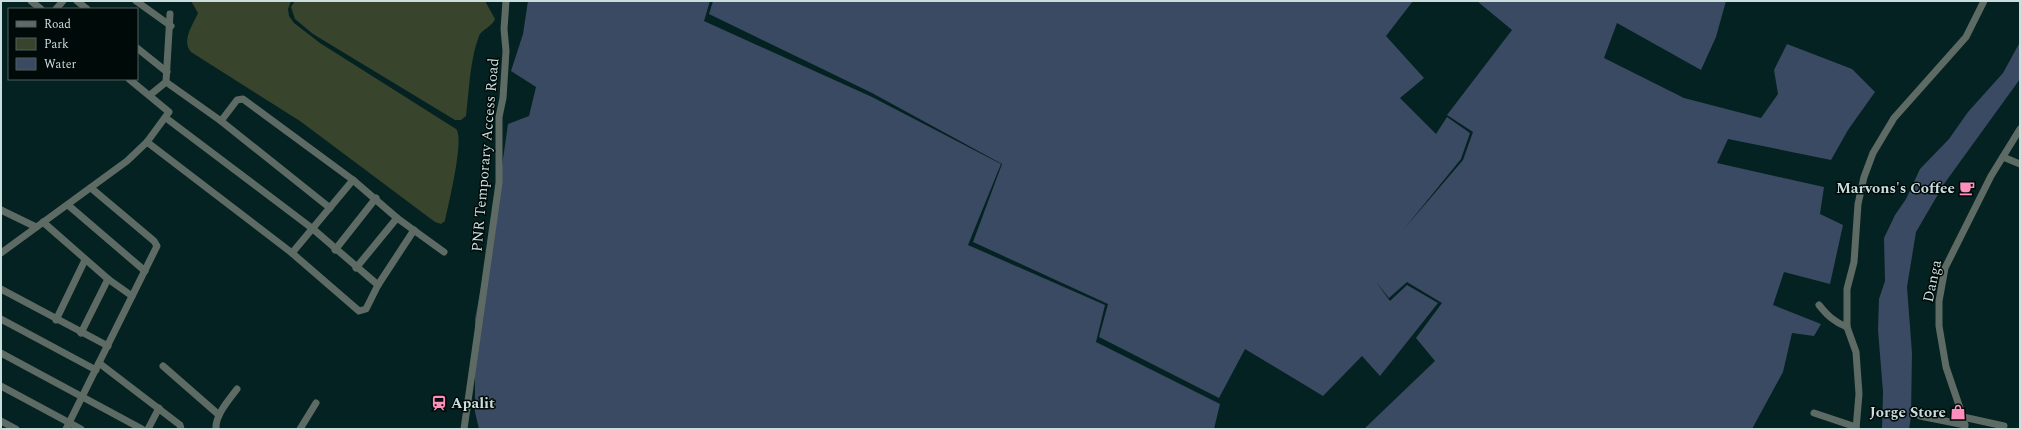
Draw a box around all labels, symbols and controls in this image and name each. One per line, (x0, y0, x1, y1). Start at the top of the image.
legend (8, 8, 138, 80)
text: Road (44, 15, 71, 34)
text: Park (44, 35, 69, 54)
text: Water (44, 55, 76, 74)
street label: PNR Temporary Access Road (466, 57, 505, 253)
place label: Marvons's Coffee (1836, 177, 1955, 200)
cafe icon: Marvons's Coffee (1958, 179, 1976, 197)
street label: Danga (1917, 257, 1948, 305)
place label: Apalit (451, 392, 495, 415)
station icon: Apalit (430, 394, 448, 412)
place label: Jorge Store (1870, 401, 1946, 424)
shop icon: Jorge Store (1949, 403, 1967, 421)

